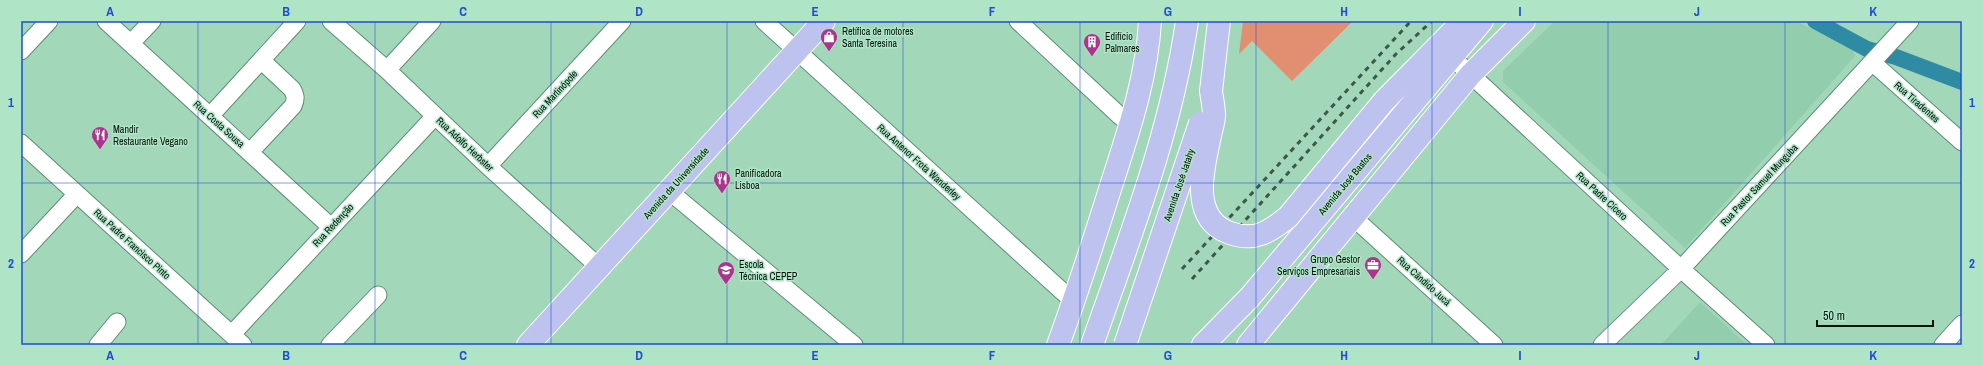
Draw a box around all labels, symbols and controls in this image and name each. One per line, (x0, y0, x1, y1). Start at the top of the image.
text: A (106, 3, 114, 20)
text: B (282, 3, 290, 20)
text: C (459, 3, 467, 20)
text: D (635, 3, 643, 20)
text: E (811, 3, 819, 20)
text: F (989, 3, 996, 20)
text: G (1164, 3, 1172, 20)
text: H (1340, 3, 1348, 20)
text: I (1519, 3, 1522, 20)
text: J (1694, 3, 1700, 20)
text: K (1869, 3, 1877, 20)
place label: Retífica de motores Santa Teresina (842, 25, 914, 50)
shop icon: Retífica de motores Santa Teresina (819, 27, 839, 52)
place label: Edifício Palmares (1105, 30, 1140, 55)
building icon: Edifício Palmares (1082, 32, 1102, 57)
street label: Rua Martinópole (530, 67, 581, 121)
street label: Rua Tiradentes (1892, 79, 1942, 125)
text: 1 (8, 94, 14, 111)
text: 1 (1969, 94, 1975, 111)
street label: Rua Costa Sousa (191, 98, 248, 151)
street label: Rua Adolfo Herbster (434, 114, 497, 174)
street label: Rua Antenor Frota Wanderley (874, 121, 964, 204)
place label: Mandir Restaurante Vegano (113, 123, 188, 148)
restaurant icon: Mandir Restaurante Vegano (90, 125, 110, 150)
street label: Rua Pastor Samuel Munguba (1718, 141, 1801, 229)
street label: Avenida da Universidade (640, 144, 712, 222)
street label: Avenida José Jatahy (1160, 146, 1198, 224)
street label: Avenida José Bastos (1315, 150, 1375, 218)
place label: Panificadora Lisboa (735, 167, 782, 192)
restaurant icon: Panificadora Lisboa (712, 169, 732, 194)
street label: Rua Padre Cícero (1574, 169, 1631, 223)
street label: Rua Redenção (310, 200, 357, 249)
street label: Rua Padre Francisco Pinto (91, 206, 173, 282)
place label: Grupo Gestor Serviços Empresariais (1277, 253, 1360, 278)
street label: Rua Cândido Jucá (1394, 253, 1454, 309)
text: 2 (8, 255, 14, 272)
office icon: Grupo Gestor Serviços Empresariais (1363, 255, 1383, 280)
text: 2 (1969, 255, 1975, 272)
place label: Escola Técnica CEPEP (739, 258, 798, 283)
school or university icon: Escola Técnica CEPEP (716, 260, 736, 285)
scale bar (1817, 302, 1933, 328)
text: 50 m (1823, 308, 1845, 324)
text: A (106, 347, 114, 364)
text: B (282, 347, 290, 364)
text: C (459, 347, 467, 364)
text: D (635, 347, 643, 364)
text: E (811, 347, 819, 364)
text: F (989, 347, 996, 364)
text: G (1164, 347, 1172, 364)
text: H (1340, 347, 1348, 364)
text: I (1519, 347, 1522, 364)
text: J (1694, 347, 1700, 364)
text: K (1869, 347, 1877, 364)

